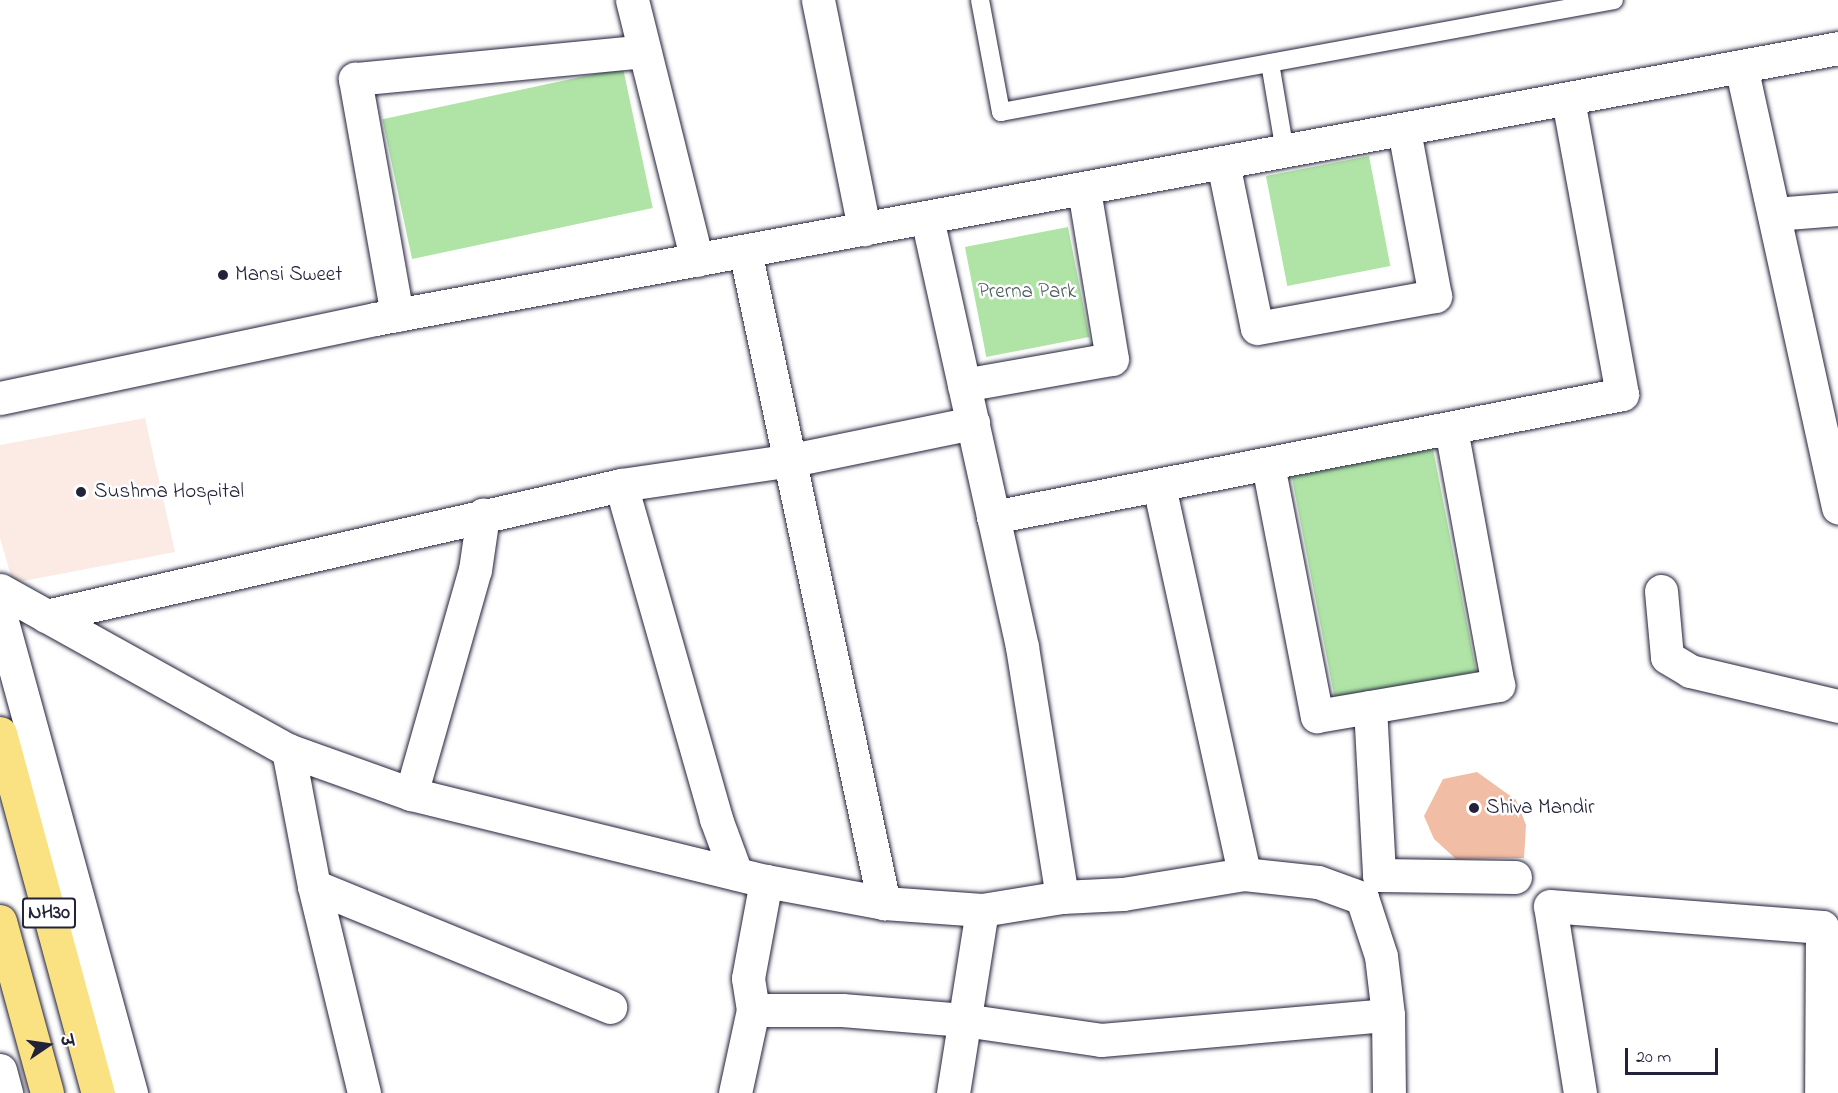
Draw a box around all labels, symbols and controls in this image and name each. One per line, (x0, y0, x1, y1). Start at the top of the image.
place label: Mansi Sweet (235, 262, 342, 288)
marker: Mansi Sweet (216, 268, 230, 282)
park label: Prerna Park (978, 279, 1076, 305)
place label: Sushma Hospital (94, 479, 244, 505)
marker: Sushma Hospital (72, 483, 90, 501)
place label: Shiva Mandir (1486, 795, 1594, 821)
marker: Shiva Mandir (1467, 801, 1481, 815)
road number: NH30 (20, 896, 78, 930)
north arrow (18, 1015, 78, 1075)
text: उ (53, 1033, 78, 1049)
scale bar (1628, 1036, 1721, 1074)
text: 20 m (1636, 1045, 1671, 1071)

